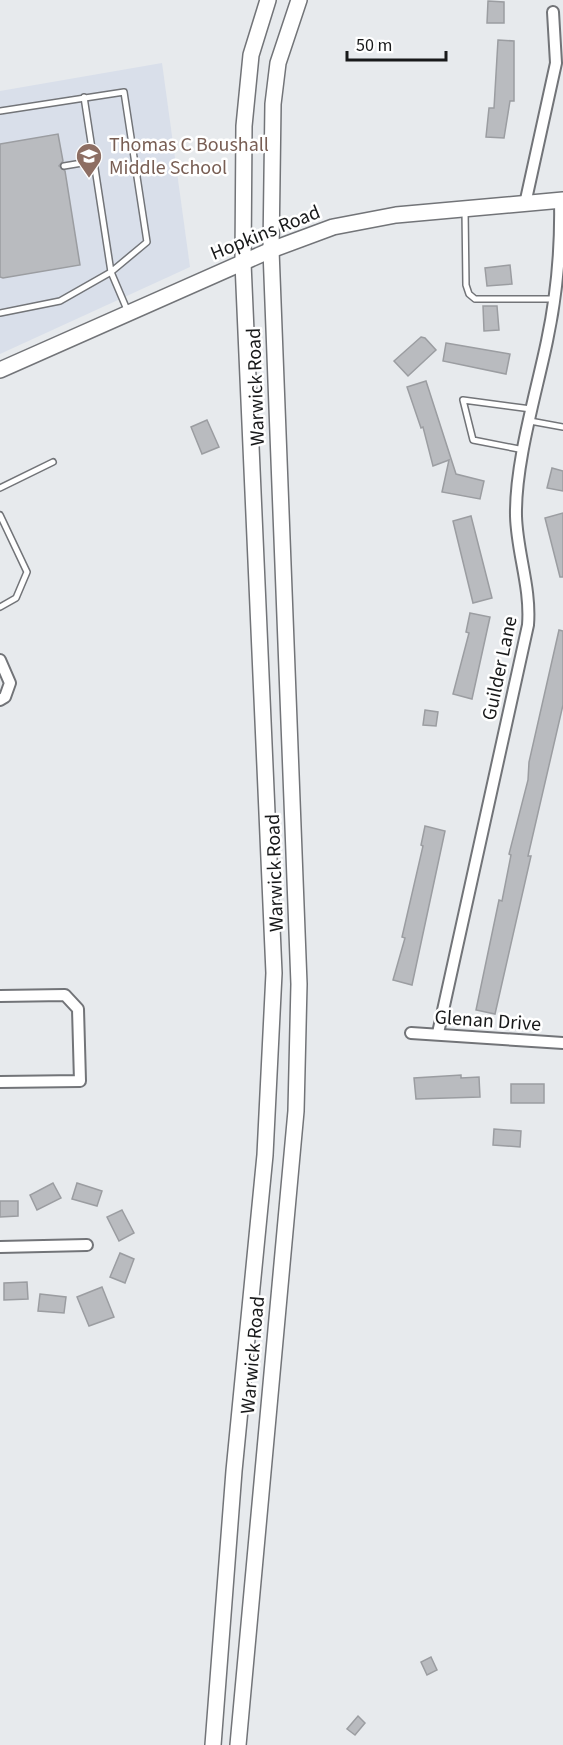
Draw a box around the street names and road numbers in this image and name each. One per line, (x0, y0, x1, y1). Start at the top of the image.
street label: Hopkins Road (206, 198, 324, 268)
street label: Warwick Road (240, 327, 272, 446)
street label: Guilder Lane (475, 613, 525, 723)
street label: Warwick Road (259, 813, 291, 932)
street label: Glenan Drive (434, 1003, 542, 1039)
street label: Warwick Road (234, 1295, 272, 1415)

